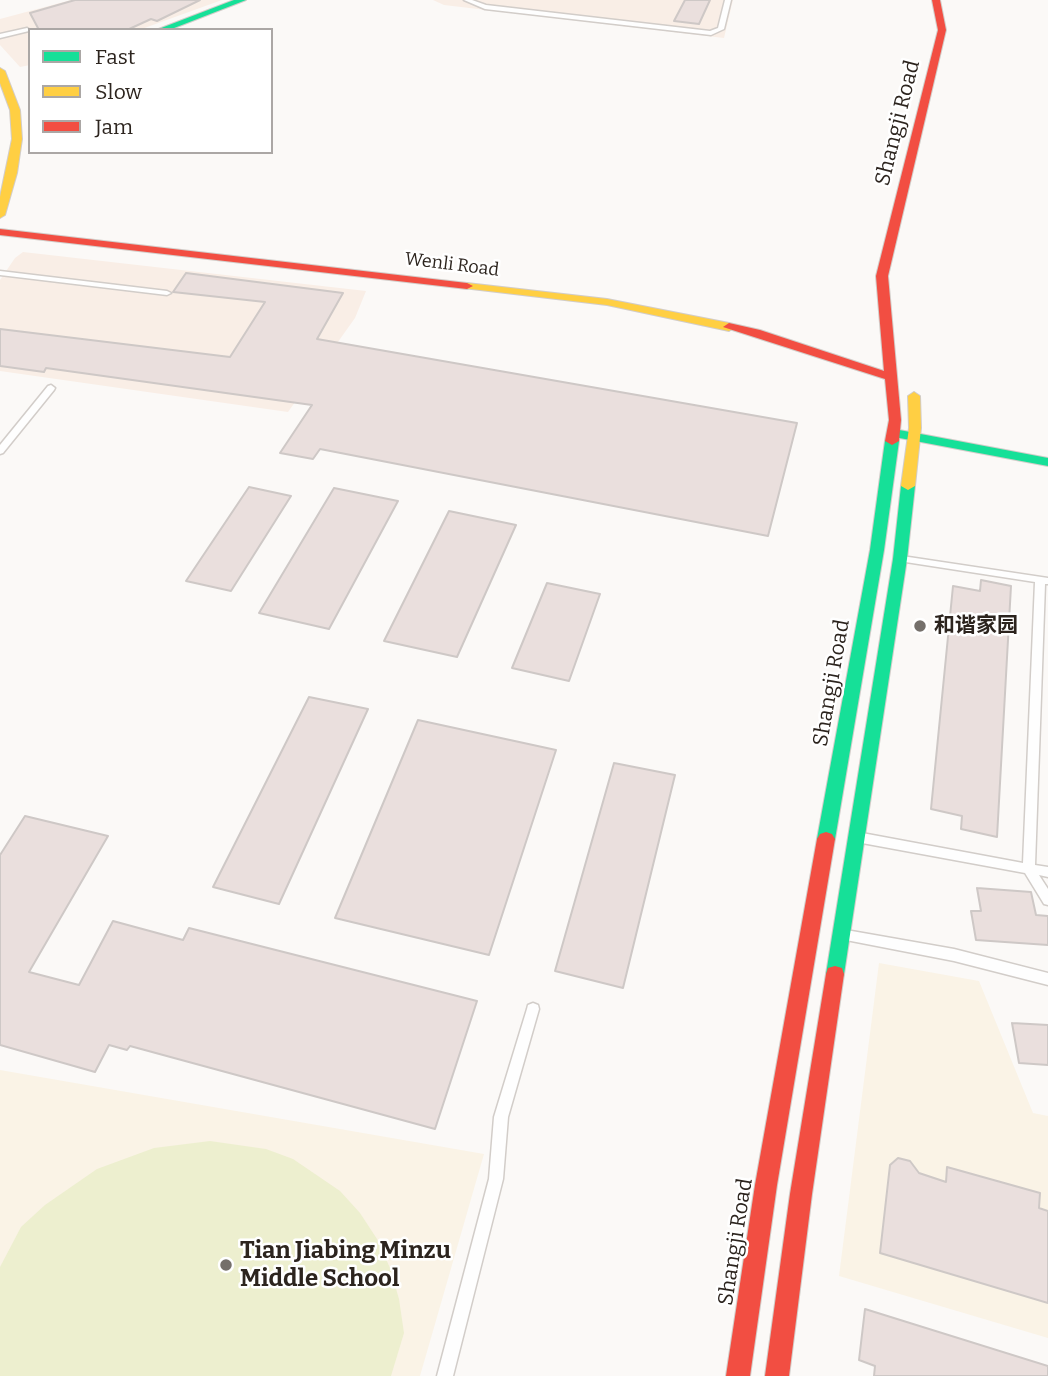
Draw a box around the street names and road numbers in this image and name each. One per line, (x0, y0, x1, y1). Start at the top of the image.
street label: Shangji Road (870, 58, 926, 188)
street label: Wenli Road (404, 249, 500, 281)
street label: Shangji Road (808, 618, 856, 748)
street label: Shangji Road (714, 1177, 758, 1307)

